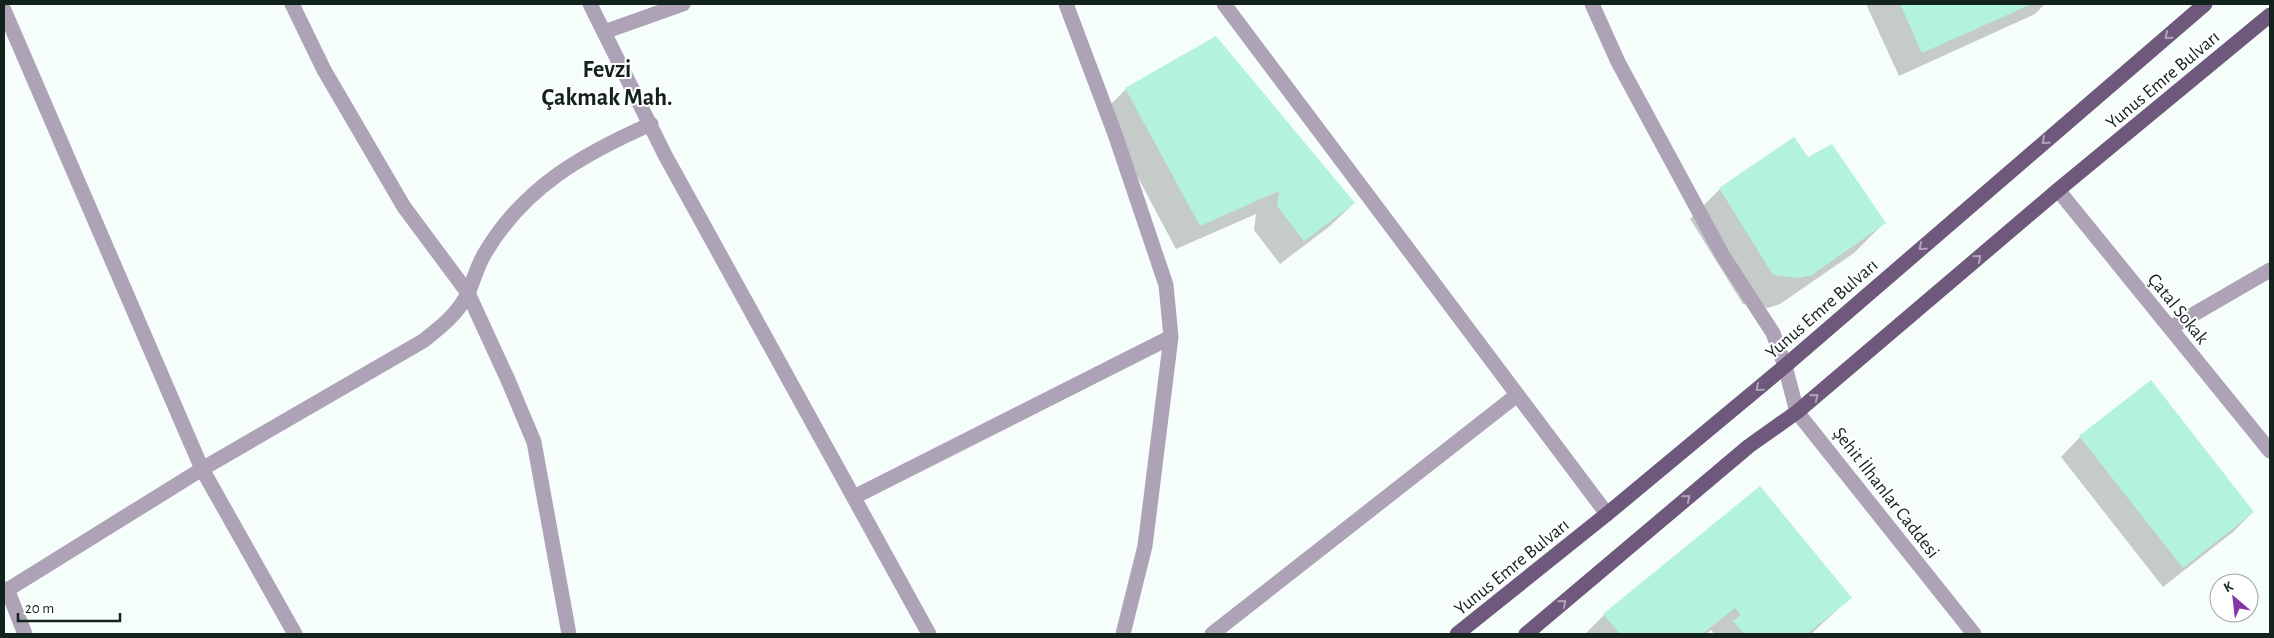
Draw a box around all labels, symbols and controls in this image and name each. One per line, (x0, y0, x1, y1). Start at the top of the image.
street label: Yunus Emre Bulvarı (2103, 27, 2223, 133)
one-way arrow (2165, 30, 2174, 39)
district label: Fevzi Çakmak Mah. (542, 58, 672, 110)
one-way arrow (2042, 136, 2051, 145)
one-way arrow (1919, 241, 1928, 250)
one-way arrow (1973, 255, 1982, 264)
street label: Yunus Emre Bulvarı (1762, 256, 1882, 363)
street label: Çatal Sokak (2144, 270, 2212, 348)
one-way arrow (1756, 382, 1765, 391)
one-way arrow (1809, 394, 1818, 403)
street label: Şehit İlhanlar Caddesi (1829, 423, 1943, 562)
one-way arrow (1682, 495, 1691, 504)
street label: Yunus Emre Bulvarı (1451, 515, 1573, 619)
north arrow (2209, 573, 2259, 623)
text: K (2221, 579, 2236, 596)
scale bar (18, 590, 120, 622)
one-way arrow (1557, 600, 1566, 608)
text: 20 m (25, 601, 54, 616)

